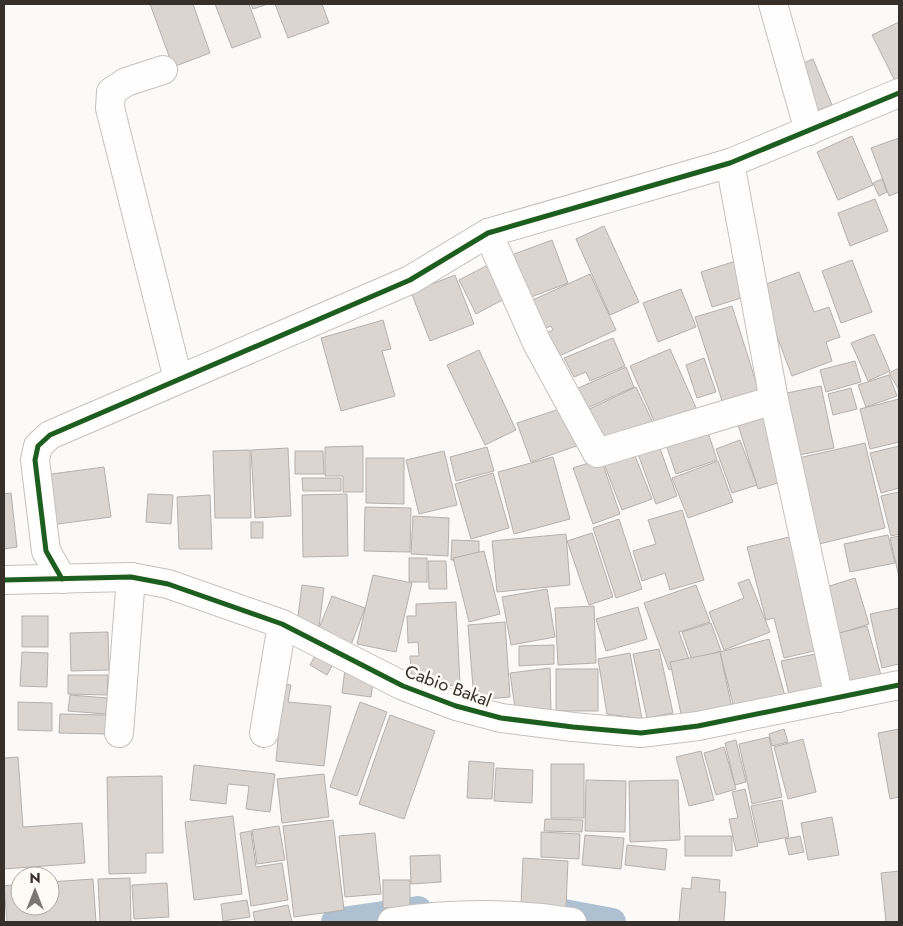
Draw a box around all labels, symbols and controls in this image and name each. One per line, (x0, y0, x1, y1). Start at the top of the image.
street label: Cabio Bakal (401, 658, 495, 714)
north arrow (10, 866, 60, 916)
text: N (29, 868, 41, 888)

